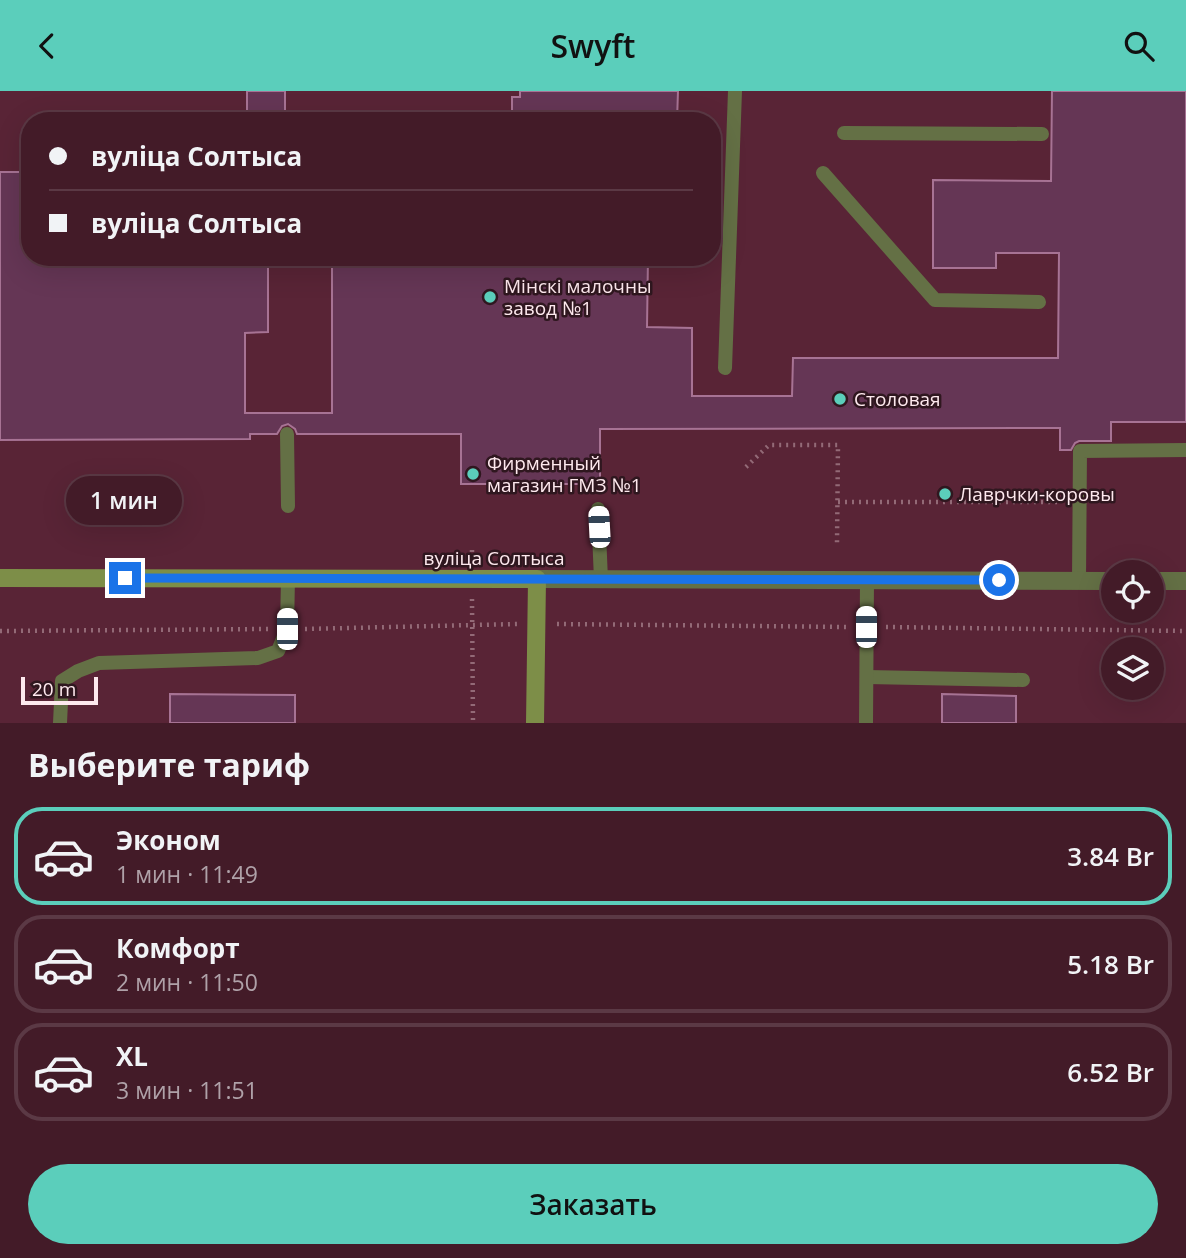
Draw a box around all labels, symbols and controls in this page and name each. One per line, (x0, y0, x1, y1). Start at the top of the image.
text: Swyft (550, 24, 636, 67)
icon: back (28, 27, 66, 65)
icon: search (1120, 27, 1158, 65)
text: вуліца Солтыса (91, 138, 302, 174)
text: вуліца Солтыса (91, 205, 302, 241)
place label: Мінскі малочны завод №1 (504, 273, 652, 321)
marker: Мінскі малочны завод №1 (482, 289, 498, 305)
place label: Столовая (854, 386, 941, 412)
marker: Столовая (832, 391, 848, 407)
place label: Фирменный магазин ГМЗ №1 (487, 450, 642, 498)
marker: Фирменный магазин ГМЗ №1 (465, 466, 481, 482)
callout: 1 мин (67, 477, 183, 525)
place label: Лаврчки-коровы (959, 481, 1115, 507)
text: 1 мин (90, 484, 158, 516)
marker: Лаврчки-коровы (937, 486, 953, 502)
car (588, 505, 611, 549)
street label: вуліца Солтыса (424, 545, 564, 571)
map controls (1101, 560, 1164, 700)
button: locate (1101, 560, 1164, 623)
route end (109, 562, 141, 594)
route start (983, 564, 1015, 596)
car (856, 606, 877, 648)
car (277, 608, 298, 650)
button: layers (1101, 637, 1164, 700)
scale bar (21, 673, 98, 705)
text: 20 m (32, 676, 76, 702)
text: Выберите тариф (28, 743, 310, 786)
text: Эконом (116, 822, 221, 858)
icon: car (32, 825, 95, 888)
text: 3.84 Br (1067, 838, 1154, 874)
text: 1 мин · 11:49 (116, 858, 258, 890)
text: Комфорт (116, 930, 240, 966)
icon: car (32, 933, 95, 996)
text: 5.18 Br (1067, 946, 1154, 982)
text: 2 мин · 11:50 (116, 966, 258, 998)
text: XL (116, 1038, 148, 1074)
icon: car (32, 1041, 95, 1104)
text: 6.52 Br (1067, 1054, 1154, 1090)
text: 3 мин · 11:51 (116, 1074, 258, 1106)
button: Заказать (28, 1164, 1158, 1244)

